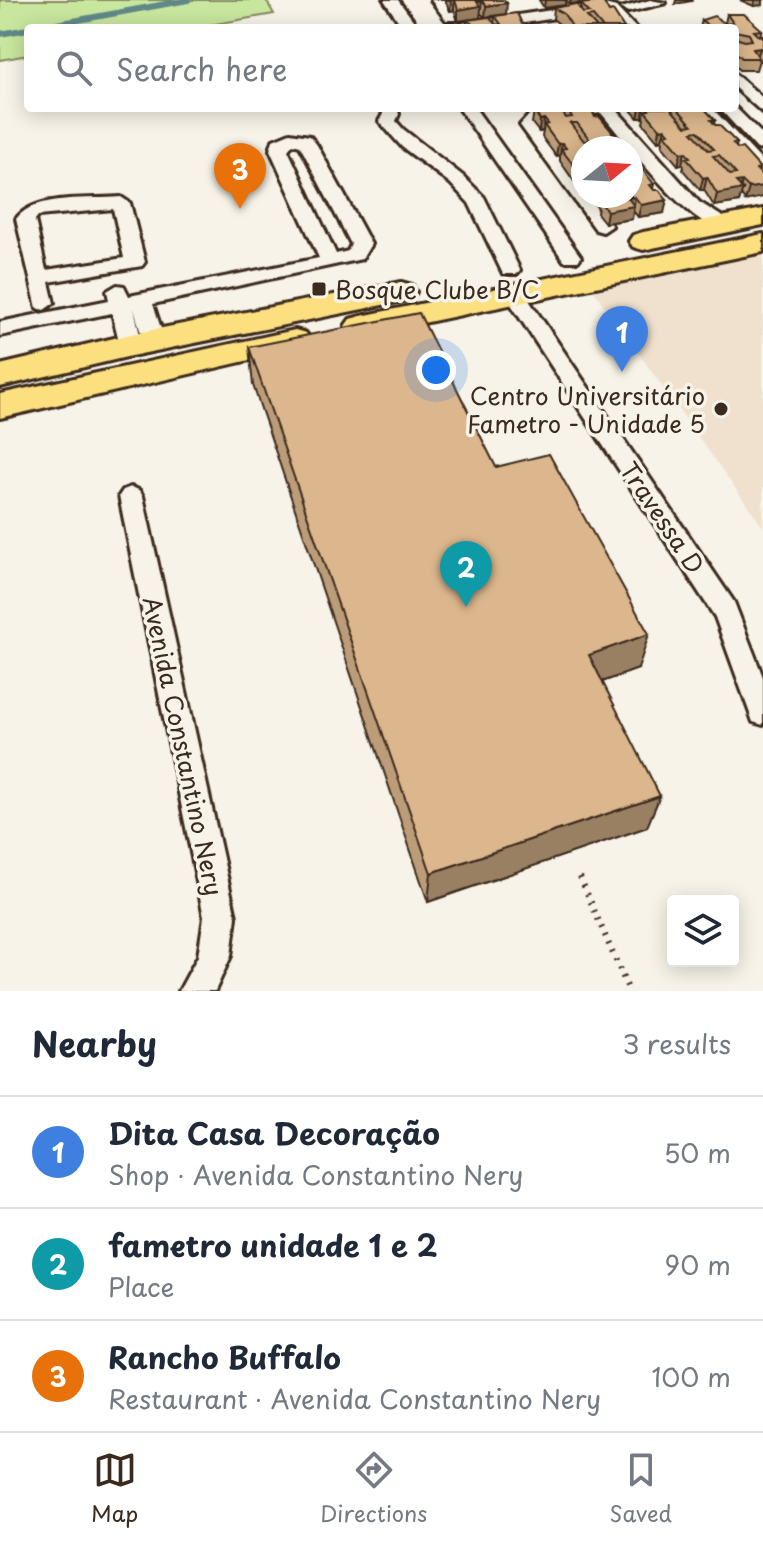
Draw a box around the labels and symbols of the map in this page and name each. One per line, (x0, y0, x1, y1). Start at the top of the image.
north arrow (571, 136, 643, 208)
pin: 3 (214, 143, 266, 209)
place label: Bosque Clube B/C (335, 271, 540, 307)
marker: Bosque Clube B/C (310, 280, 328, 298)
pin: 1 (596, 306, 648, 372)
your location (416, 350, 456, 390)
place label: Centro Universitário Fametro - Unidade 5 (467, 377, 705, 441)
marker: Centro Universitário Fametro - Unidade 5 (712, 400, 730, 418)
street label: Travessa D (612, 454, 714, 580)
pin: 2 (440, 541, 492, 607)
street label: Avenida Constantino Nery (135, 593, 233, 899)

